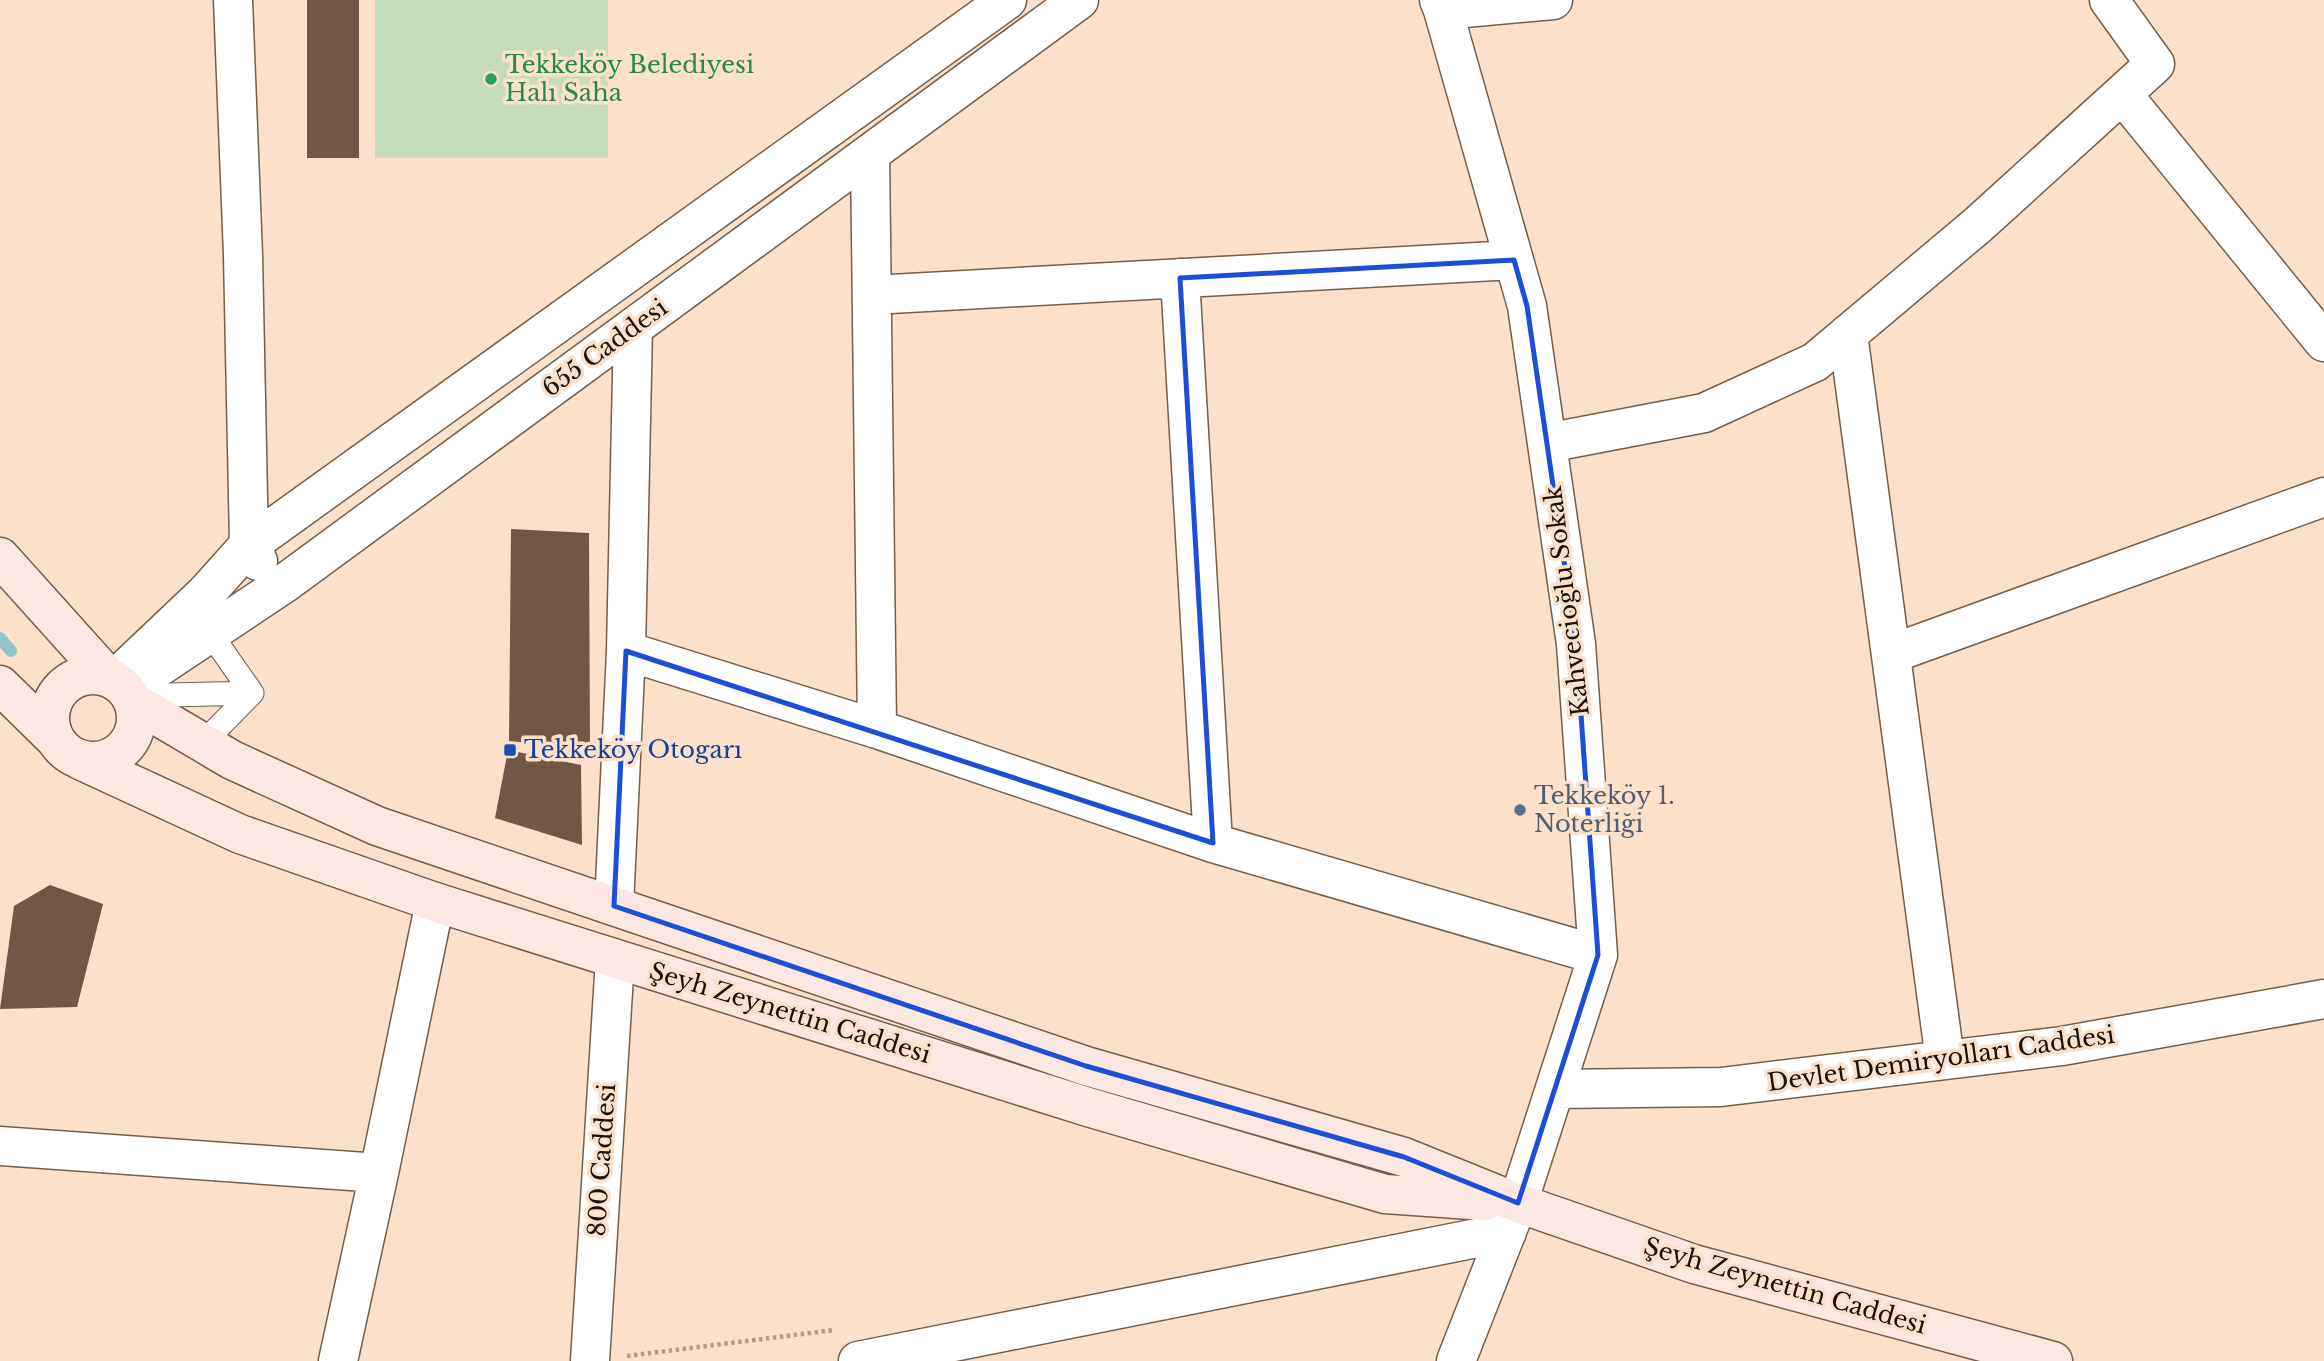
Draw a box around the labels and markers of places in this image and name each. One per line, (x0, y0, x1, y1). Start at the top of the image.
place label: Tekkeköy Belediyesi Halı Saha (505, 50, 754, 107)
marker: Tekkeköy Belediyesi Halı Saha (483, 71, 499, 87)
place label: Tekkeköy Otogarı (524, 735, 742, 764)
marker: Tekkeköy Otogarı (502, 742, 518, 758)
place label: Tekkeköy 1. Noterliği (1534, 781, 1675, 838)
marker: Tekkeköy 1. Noterliği (1512, 802, 1528, 818)

